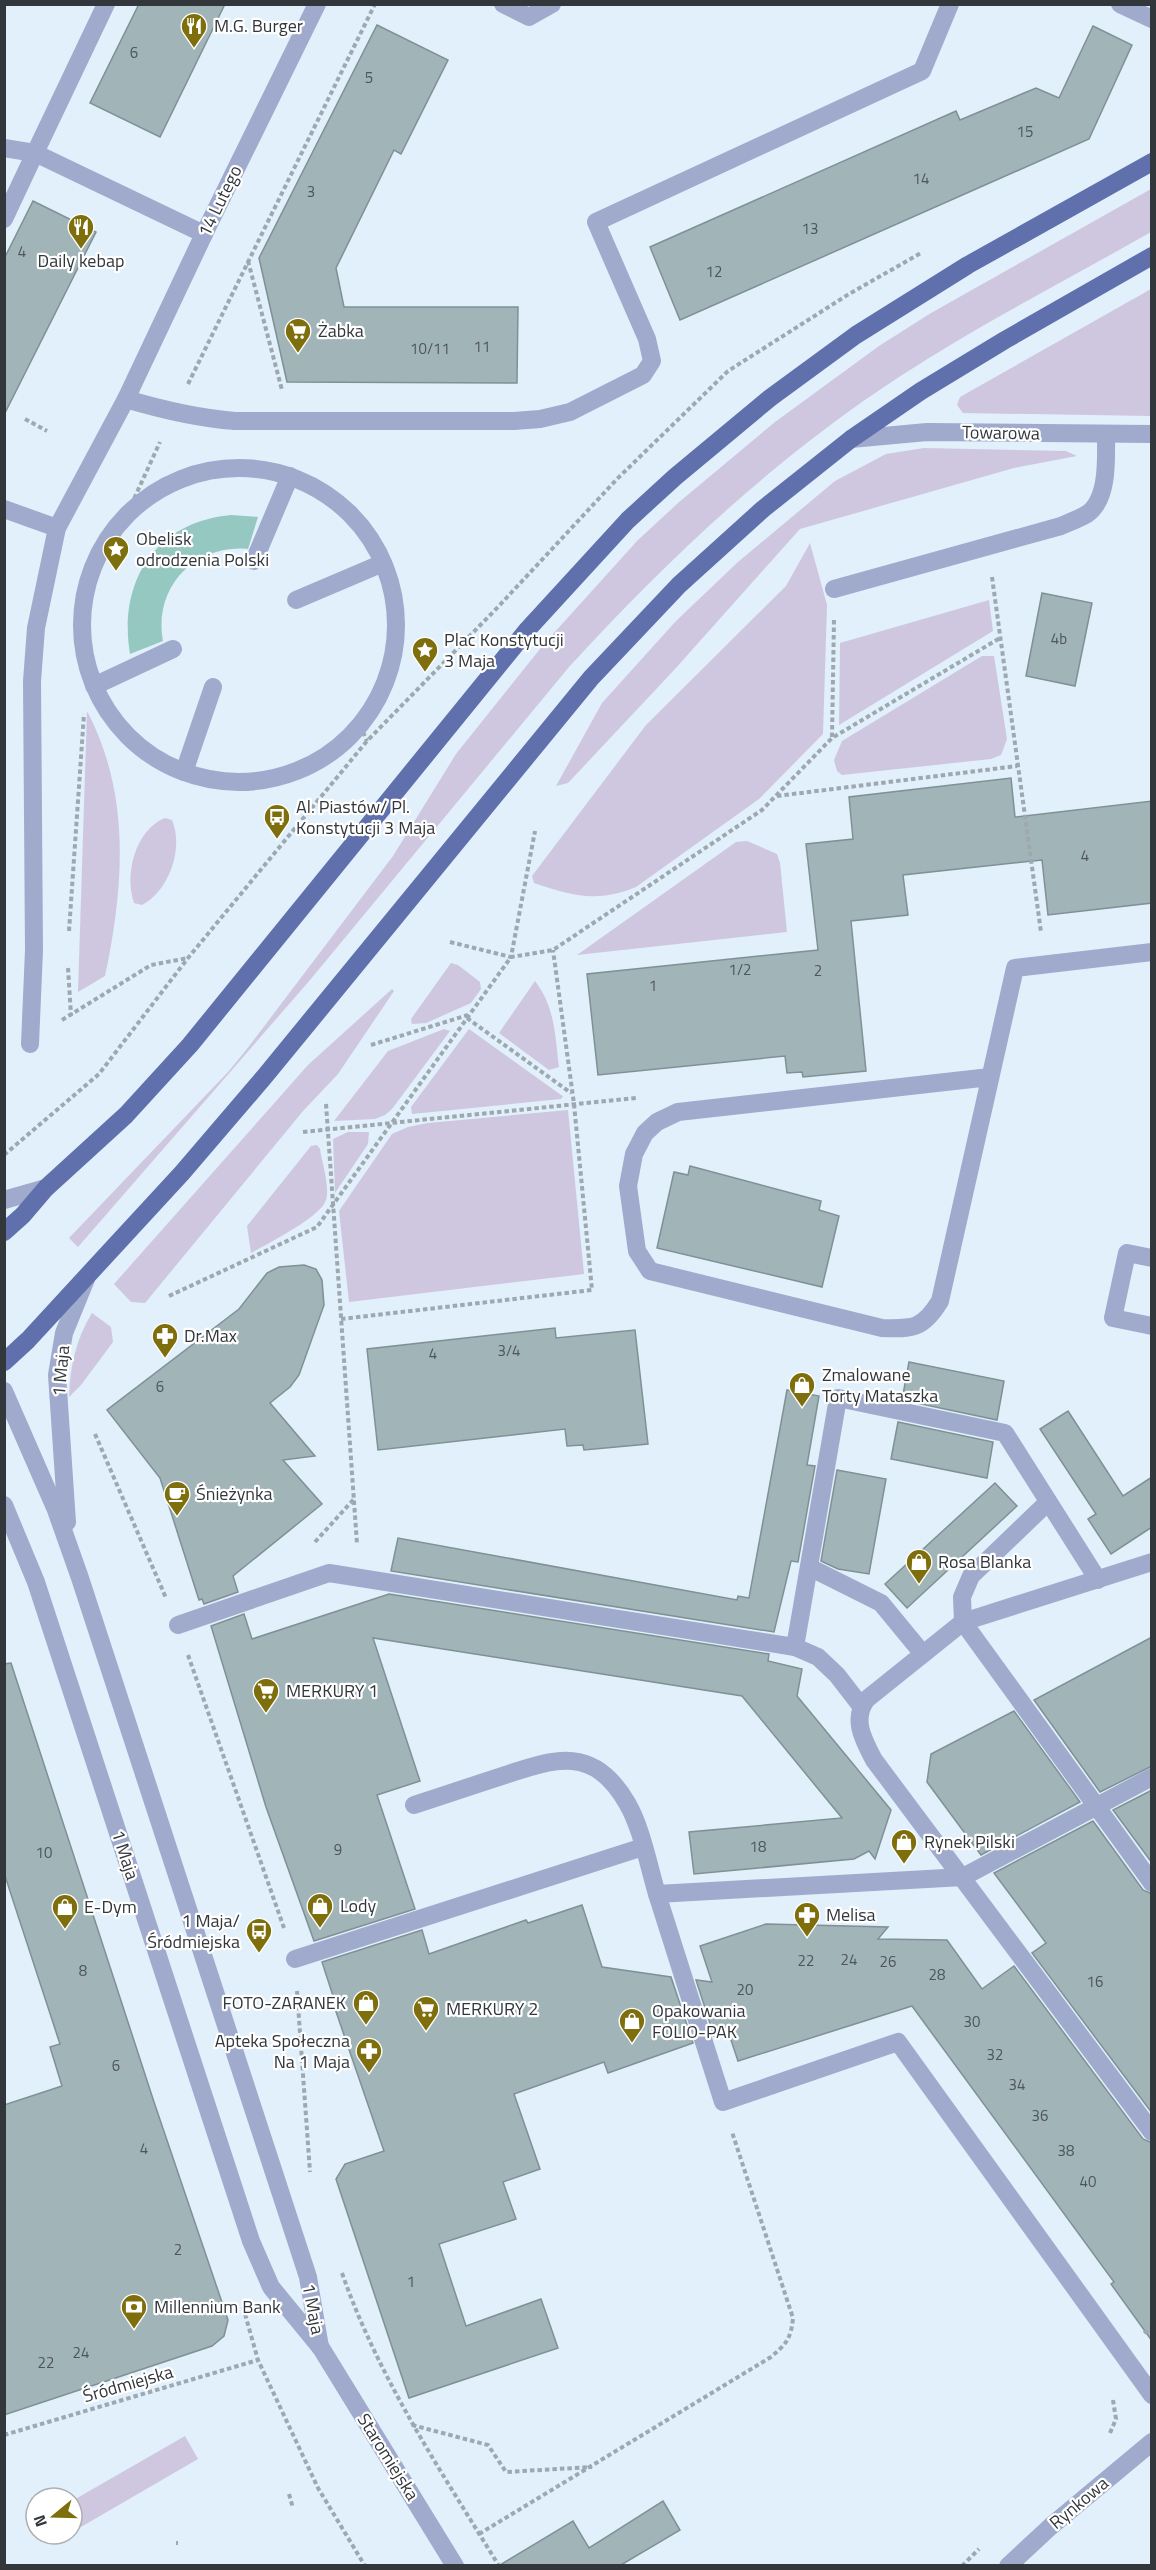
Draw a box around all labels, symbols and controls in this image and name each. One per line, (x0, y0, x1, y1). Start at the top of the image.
restaurant icon: M.G. Burger (179, 11, 209, 49)
place label: M.G. Burger (214, 12, 303, 39)
house number: 6 (130, 41, 138, 64)
house number: 5 (365, 66, 373, 89)
house number: 15 (1017, 120, 1033, 143)
street label: 14 Lutego (191, 161, 248, 241)
house number: 14 (913, 167, 929, 190)
house number: 3 (307, 180, 315, 203)
restaurant icon: Daily kebap (66, 212, 96, 250)
house number: 13 (802, 217, 818, 240)
house number: 4 (18, 240, 26, 263)
place label: Daily kebap (38, 247, 124, 274)
house number: 12 (706, 260, 722, 283)
supermarket icon: Żabka (283, 316, 313, 354)
place label: Żabka (318, 317, 364, 344)
house number: 11 (474, 335, 490, 358)
house number: 10/11 (410, 337, 450, 360)
street label: Towarowa (962, 418, 1040, 447)
place label: Obelisk odrodzenia Polski (136, 525, 269, 573)
place icon: Obelisk odrodzenia Polski (101, 534, 131, 572)
place label: Plac Konstytucji 3 Maja (444, 626, 564, 674)
house number: 4b (1051, 627, 1067, 650)
place icon: Plac Konstytucji 3 Maja (410, 635, 440, 673)
place label: Al. Piastów/ Pl. Konstytucji 3 Maja (296, 793, 435, 841)
bus stop icon: Al. Piastów/ Pl. Konstytucji 3 Maja (262, 802, 292, 840)
house number: 4 (1081, 844, 1089, 867)
house number: 1/2 (729, 958, 751, 981)
house number: 2 (814, 959, 822, 982)
house number: 1 (649, 974, 657, 997)
pharmacy icon: Dr.Max (150, 1321, 180, 1359)
place label: Dr.Max (184, 1322, 237, 1349)
house number: 3/4 (498, 1339, 520, 1362)
house number: 4 (429, 1342, 437, 1365)
street label: 1 Maja (45, 1344, 76, 1398)
place label: Zmalowane Torty Mataszka (822, 1361, 938, 1409)
shop icon: Zmalowane Torty Mataszka (787, 1370, 817, 1408)
house number: 6 (156, 1375, 164, 1398)
cafe icon: Śnieżynka (162, 1479, 192, 1517)
place label: Śnieżynka (196, 1480, 273, 1507)
shop icon: Rosa Blanka (904, 1547, 934, 1585)
place label: Rosa Blanka (938, 1548, 1031, 1575)
supermarket icon: MERKURY 1 (251, 1676, 281, 1714)
place label: MERKURY 1 (286, 1677, 378, 1704)
street label: 1 Maja (105, 1826, 146, 1883)
shop icon: Rynek Pilski (889, 1827, 919, 1865)
place label: Rynek Pilski (924, 1828, 1015, 1855)
house number: 18 (750, 1835, 766, 1858)
house number: 9 (334, 1838, 342, 1861)
house number: 10 (36, 1841, 52, 1864)
shop icon: Lody (305, 1891, 335, 1929)
shop icon: E-Dym (50, 1892, 80, 1930)
place label: Lody (340, 1892, 377, 1919)
place label: E-Dym (84, 1893, 137, 1920)
pharmacy icon: Melisa (792, 1900, 822, 1938)
place label: Melisa (826, 1901, 876, 1928)
place label: 1 Maja/ Śródmiejska (147, 1907, 240, 1955)
bus stop icon: 1 Maja/ Śródmiejska (244, 1916, 274, 1954)
house number: 24 (841, 1948, 857, 1971)
house number: 22 (798, 1949, 814, 1972)
house number: 26 (880, 1950, 896, 1973)
house number: 8 (79, 1959, 87, 1982)
house number: 28 (929, 1963, 945, 1986)
house number: 16 (1087, 1970, 1103, 1993)
house number: 20 (737, 1978, 753, 2001)
shop icon: FOTO-ZARANEK (351, 1988, 381, 2026)
place label: FOTO-ZARANEK (222, 1989, 346, 2016)
supermarket icon: MERKURY 2 (411, 1994, 441, 2032)
place label: MERKURY 2 (446, 1995, 538, 2022)
place label: Opakowania FOLIO-PAK (652, 1997, 745, 2045)
shop icon: Opakowania FOLIO-PAK (617, 2006, 647, 2044)
house number: 30 (964, 2010, 980, 2033)
place label: Apteka Społeczna Na 1 Maja (215, 2027, 350, 2075)
pharmacy icon: Apteka Społeczna Na 1 Maja (354, 2036, 384, 2074)
house number: 32 (987, 2043, 1003, 2066)
house number: 6 (112, 2054, 120, 2077)
house number: 34 (1009, 2073, 1025, 2096)
house number: 36 (1032, 2104, 1048, 2127)
house number: 4 (140, 2137, 148, 2160)
house number: 38 (1058, 2139, 1074, 2162)
house number: 40 (1080, 2170, 1096, 2193)
house number: 2 (174, 2238, 182, 2261)
house number: 1 (407, 2270, 415, 2293)
street label: 1 Maja (295, 2281, 332, 2337)
bank icon: Millennium Bank (119, 2292, 149, 2330)
place label: Millennium Bank (154, 2293, 281, 2320)
house number: 24 (73, 2341, 89, 2364)
house number: 22 (38, 2351, 54, 2374)
street label: Śródmiejska (80, 2358, 176, 2409)
street label: Staromiejska (351, 2408, 426, 2506)
street label: Rynkowa (1043, 2470, 1114, 2535)
north arrow (24, 2486, 84, 2546)
text: N (27, 2512, 53, 2530)

